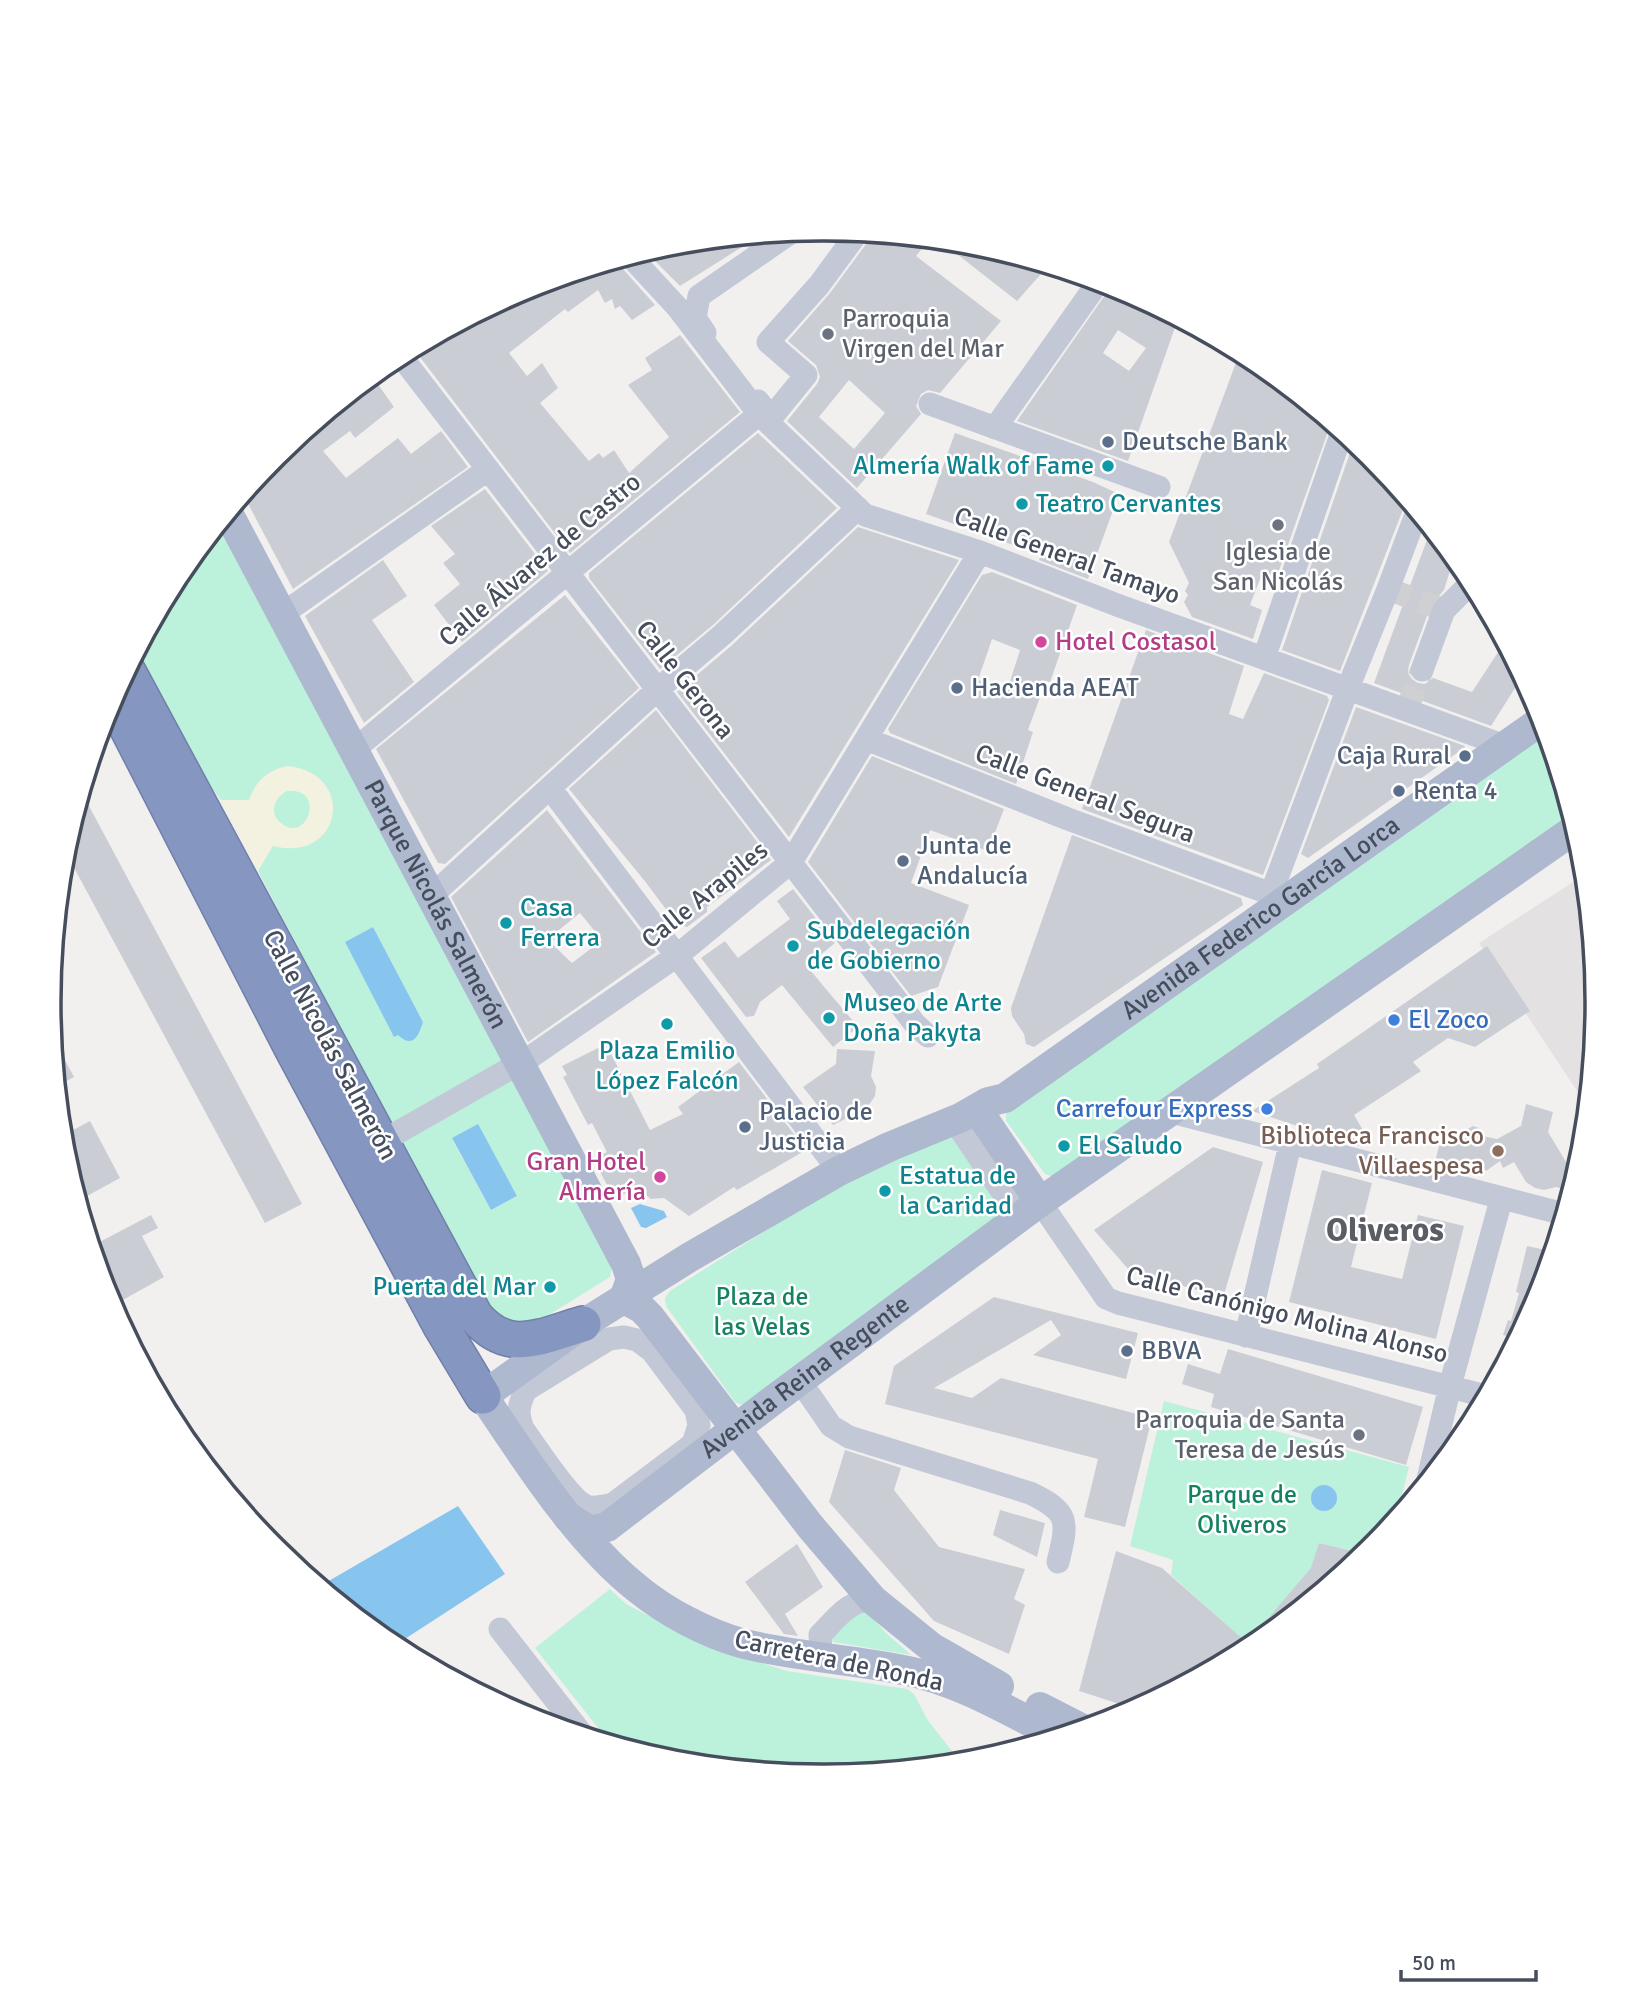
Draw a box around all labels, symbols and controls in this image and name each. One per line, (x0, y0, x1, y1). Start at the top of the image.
place label: Parroquia Virgen del Mar (842, 303, 1004, 365)
marker: Parroquia Virgen del Mar (820, 326, 836, 342)
place label: Deutsche Bank (1122, 426, 1288, 458)
marker: Deutsche Bank (1100, 434, 1116, 450)
place label: Almería Walk of Fame (853, 450, 1094, 482)
marker: Almería Walk of Fame (1100, 458, 1116, 474)
street label: Calle Álvarez de Castro (432, 466, 648, 654)
place label: Teatro Cervantes (1036, 488, 1221, 520)
marker: Teatro Cervantes (1014, 496, 1030, 512)
street label: Calle General Tamayo (950, 500, 1184, 612)
marker: Iglesia de San Nicolás (1270, 517, 1286, 533)
place label: Iglesia de San Nicolás (1213, 536, 1343, 598)
street label: Calle Gerona (629, 614, 741, 746)
place label: Hotel Costasol (1055, 626, 1216, 658)
marker: Hotel Costasol (1033, 634, 1049, 650)
place label: Hacienda AEAT (971, 672, 1139, 704)
marker: Hacienda AEAT (949, 680, 965, 696)
street label: Calle General Segura (971, 737, 1199, 851)
place label: Caja Rural (1337, 740, 1451, 772)
marker: Caja Rural (1457, 748, 1473, 764)
street label: Parque Nicolás Salmerón (356, 774, 515, 1035)
place label: Renta 4 (1413, 775, 1498, 807)
marker: Renta 4 (1391, 783, 1407, 799)
street label: Avenida Federico García Lorca (1115, 809, 1406, 1027)
place label: Junta de Andalucía (917, 830, 1028, 892)
street label: Calle Arapiles (635, 834, 775, 956)
marker: Junta de Andalucía (895, 853, 911, 869)
place label: Casa Ferrera (520, 892, 600, 954)
marker: Casa Ferrera (498, 915, 514, 931)
place label: Subdelegación de Gobierno (807, 915, 971, 977)
street label: Calle Nicolás Salmerón (256, 924, 404, 1166)
marker: Subdelegación de Gobierno (785, 938, 801, 954)
place label: Museo de Arte Doña Pakyta (843, 987, 1002, 1049)
place label: El Zoco (1408, 1004, 1489, 1036)
marker: Museo de Arte Doña Pakyta (821, 1010, 837, 1026)
marker: El Zoco (1386, 1012, 1402, 1028)
marker: Plaza Emilio López Falcón (659, 1016, 675, 1032)
place label: Plaza Emilio López Falcón (595, 1035, 739, 1097)
place label: Carrefour Express (1056, 1093, 1253, 1125)
place label: Palacio de Justicia (759, 1096, 873, 1158)
marker: Carrefour Express (1259, 1101, 1275, 1117)
marker: Palacio de Justicia (737, 1119, 753, 1135)
place label: Biblioteca Francisco Villaespesa (1260, 1120, 1484, 1182)
place label: El Saludo (1078, 1130, 1183, 1162)
marker: El Saludo (1056, 1138, 1072, 1154)
marker: Biblioteca Francisco Villaespesa (1490, 1143, 1506, 1159)
place label: Gran Hotel Almería (526, 1146, 646, 1208)
place label: Estatua de la Caridad (899, 1160, 1016, 1222)
marker: Gran Hotel Almería (652, 1169, 668, 1185)
marker: Estatua de la Caridad (877, 1183, 893, 1199)
district label: Oliveros (1326, 1210, 1444, 1251)
street label: Calle Canónigo Molina Alonso (1123, 1259, 1451, 1371)
place label: Puerta del Mar (372, 1271, 536, 1303)
marker: Puerta del Mar (542, 1279, 558, 1295)
park label: Plaza de las Velas (714, 1281, 810, 1343)
street label: Avenida Reina Regente (694, 1288, 916, 1466)
place label: BBVA (1141, 1335, 1202, 1367)
marker: BBVA (1119, 1343, 1135, 1359)
place label: Parroquia de Santa Teresa de Jesús (1135, 1404, 1345, 1466)
marker: Parroquia de Santa Teresa de Jesús (1351, 1427, 1367, 1443)
park label: Parque de Oliveros (1187, 1479, 1297, 1541)
street label: Carretera de Ronda (732, 1623, 946, 1699)
scale bar (1401, 1938, 1536, 1982)
text: 50 m (1412, 1950, 1456, 1976)

